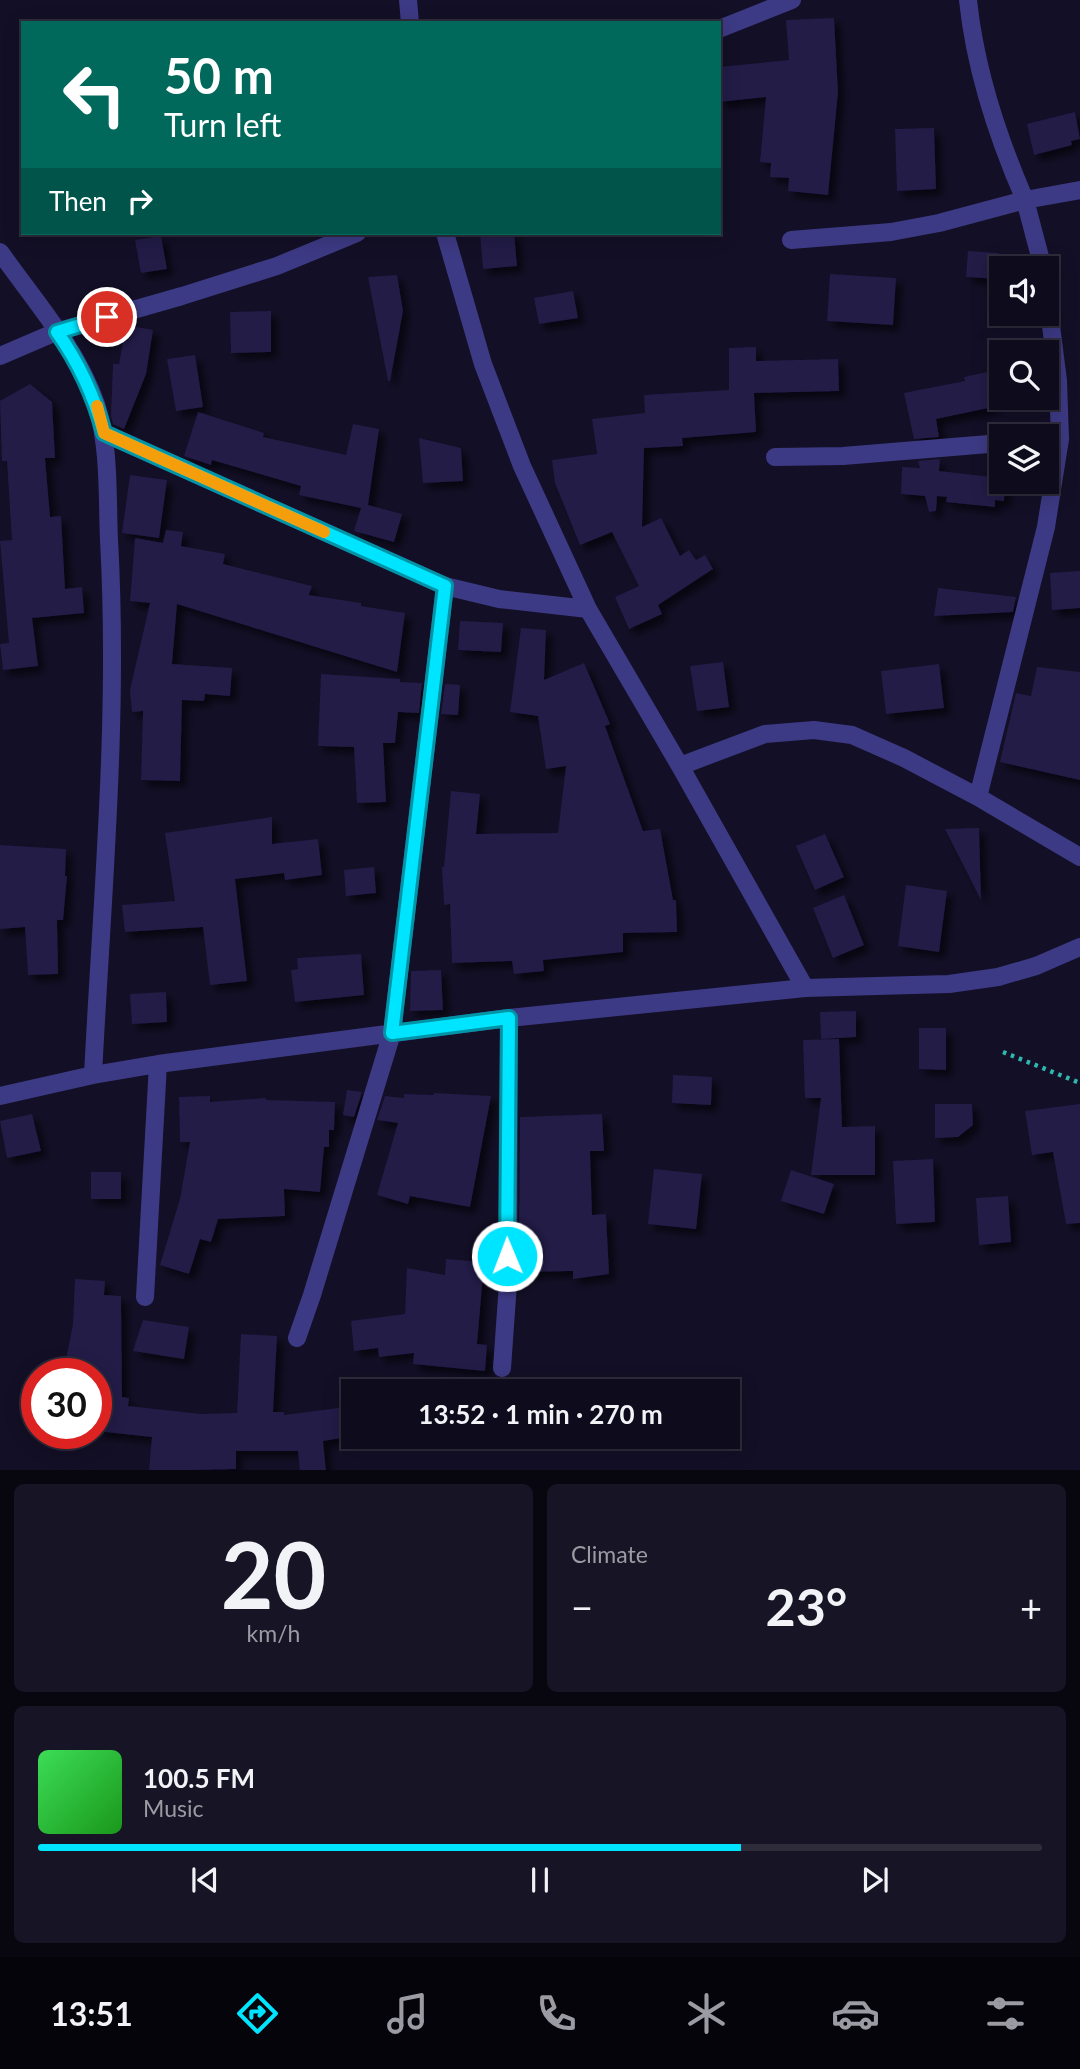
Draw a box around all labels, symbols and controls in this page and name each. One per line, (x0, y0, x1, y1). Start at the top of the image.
text: 50 m (164, 46, 274, 104)
icon: left (49, 49, 140, 140)
text: Turn left (164, 105, 281, 144)
icon: right (121, 182, 159, 220)
text: Then (49, 185, 107, 217)
map controls (989, 256, 1059, 494)
button: sound (989, 256, 1059, 326)
pin (77, 287, 137, 347)
icon: arrive (88, 298, 126, 336)
button: search (989, 340, 1059, 410)
button: layers (989, 424, 1059, 494)
position arrow (470, 1219, 544, 1293)
speed limit sign: 30 (21, 1358, 112, 1449)
text: 13:52 · 1 min · 270 m (418, 1398, 663, 1430)
text: 20 (221, 1519, 326, 1628)
text: Climate (571, 1540, 648, 1568)
text: 23° (766, 1575, 847, 1637)
text: − (571, 1584, 593, 1630)
text: + (1020, 1584, 1042, 1630)
text: km/h (247, 1619, 300, 1647)
text: 100.5 FM (143, 1762, 255, 1794)
text: Music (143, 1794, 203, 1822)
icon: previous (186, 1861, 224, 1899)
icon: pause (521, 1861, 559, 1899)
icon: next (856, 1861, 894, 1899)
icon: directions (233, 1989, 282, 2038)
icon: music (383, 1989, 432, 2038)
icon: phone (532, 1989, 581, 2038)
icon: climate (682, 1989, 731, 2038)
icon: car (831, 1989, 880, 2038)
icon: filters (981, 1989, 1030, 2038)
text: 13:51 (50, 1994, 133, 2033)

